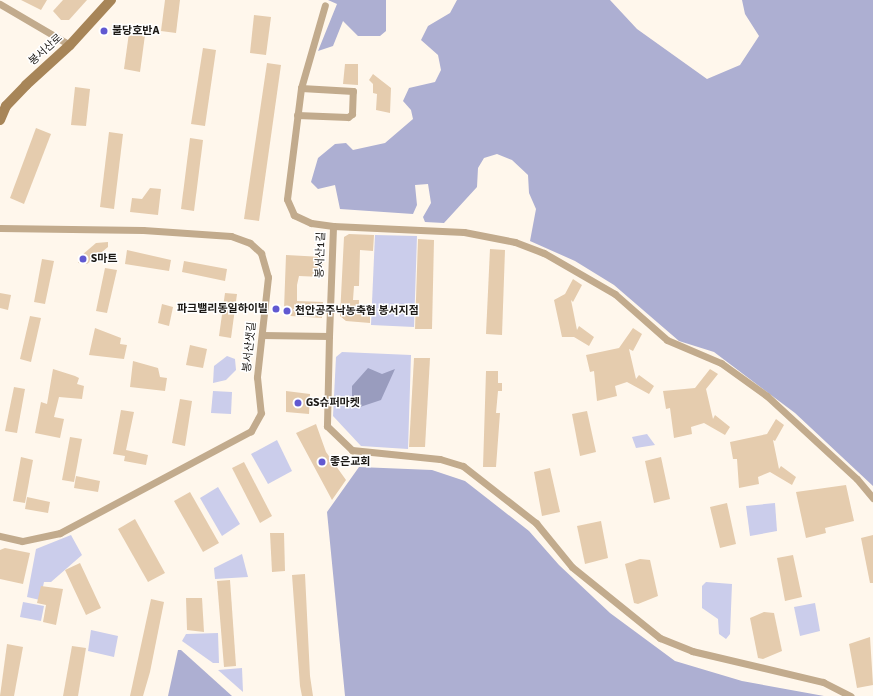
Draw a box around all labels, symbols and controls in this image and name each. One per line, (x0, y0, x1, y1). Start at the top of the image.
place label: 불당호반A (112, 24, 159, 38)
marker: 불당호반A (99, 26, 109, 36)
street label: 봉서산로 (27, 32, 65, 68)
street label: 봉서산1길 (314, 232, 328, 278)
place label: S마트 (91, 252, 117, 266)
marker: S마트 (78, 254, 88, 264)
place label: 파크밸리동일하이빌 (177, 302, 268, 316)
marker: 파크밸리동일하이빌 (271, 304, 281, 314)
place label: 천안공주낙농축협 봉서지점 (295, 304, 419, 318)
marker: 천안공주낙농축협 봉서지점 (282, 306, 292, 316)
street label: 봉서산샛길 (241, 321, 259, 373)
place label: GS슈퍼마켓 (306, 396, 360, 410)
marker: GS슈퍼마켓 (293, 398, 303, 408)
place label: 좋은교회 (330, 455, 370, 469)
marker: 좋은교회 (317, 457, 327, 467)

